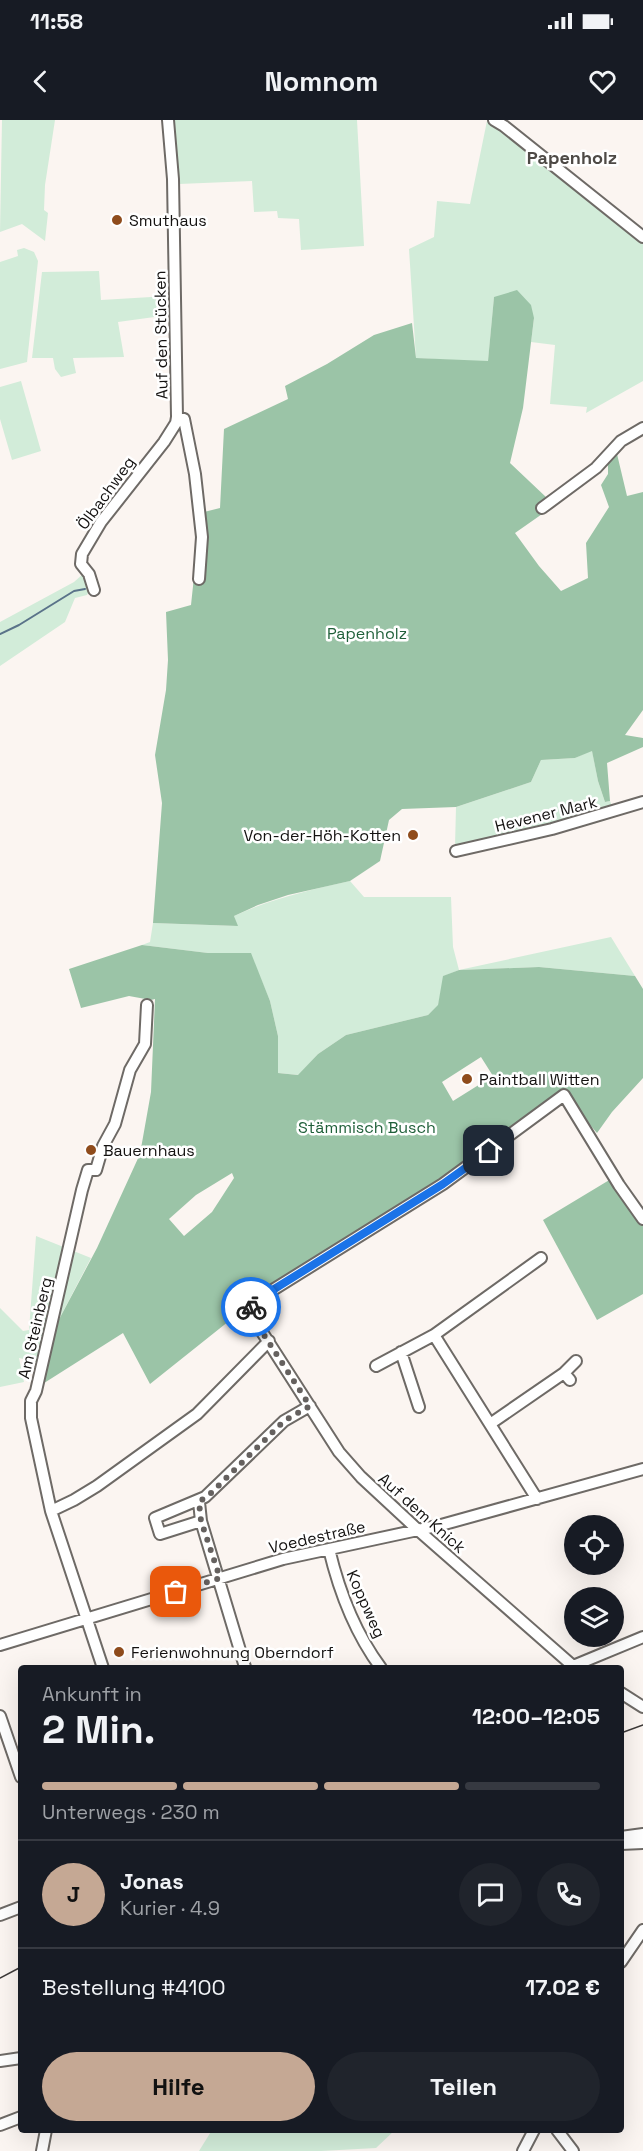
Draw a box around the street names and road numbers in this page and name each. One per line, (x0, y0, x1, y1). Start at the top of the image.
street label: Auf den Stücken (149, 270, 173, 400)
street label: Ölbachweg (72, 452, 140, 534)
street label: Hevener Mark (493, 791, 600, 837)
street label: Am Steinberg (13, 1275, 57, 1381)
street label: Auf dem Knick (374, 1468, 470, 1558)
street label: Voedestraße (267, 1516, 367, 1558)
street label: Koppweg (342, 1567, 390, 1641)

